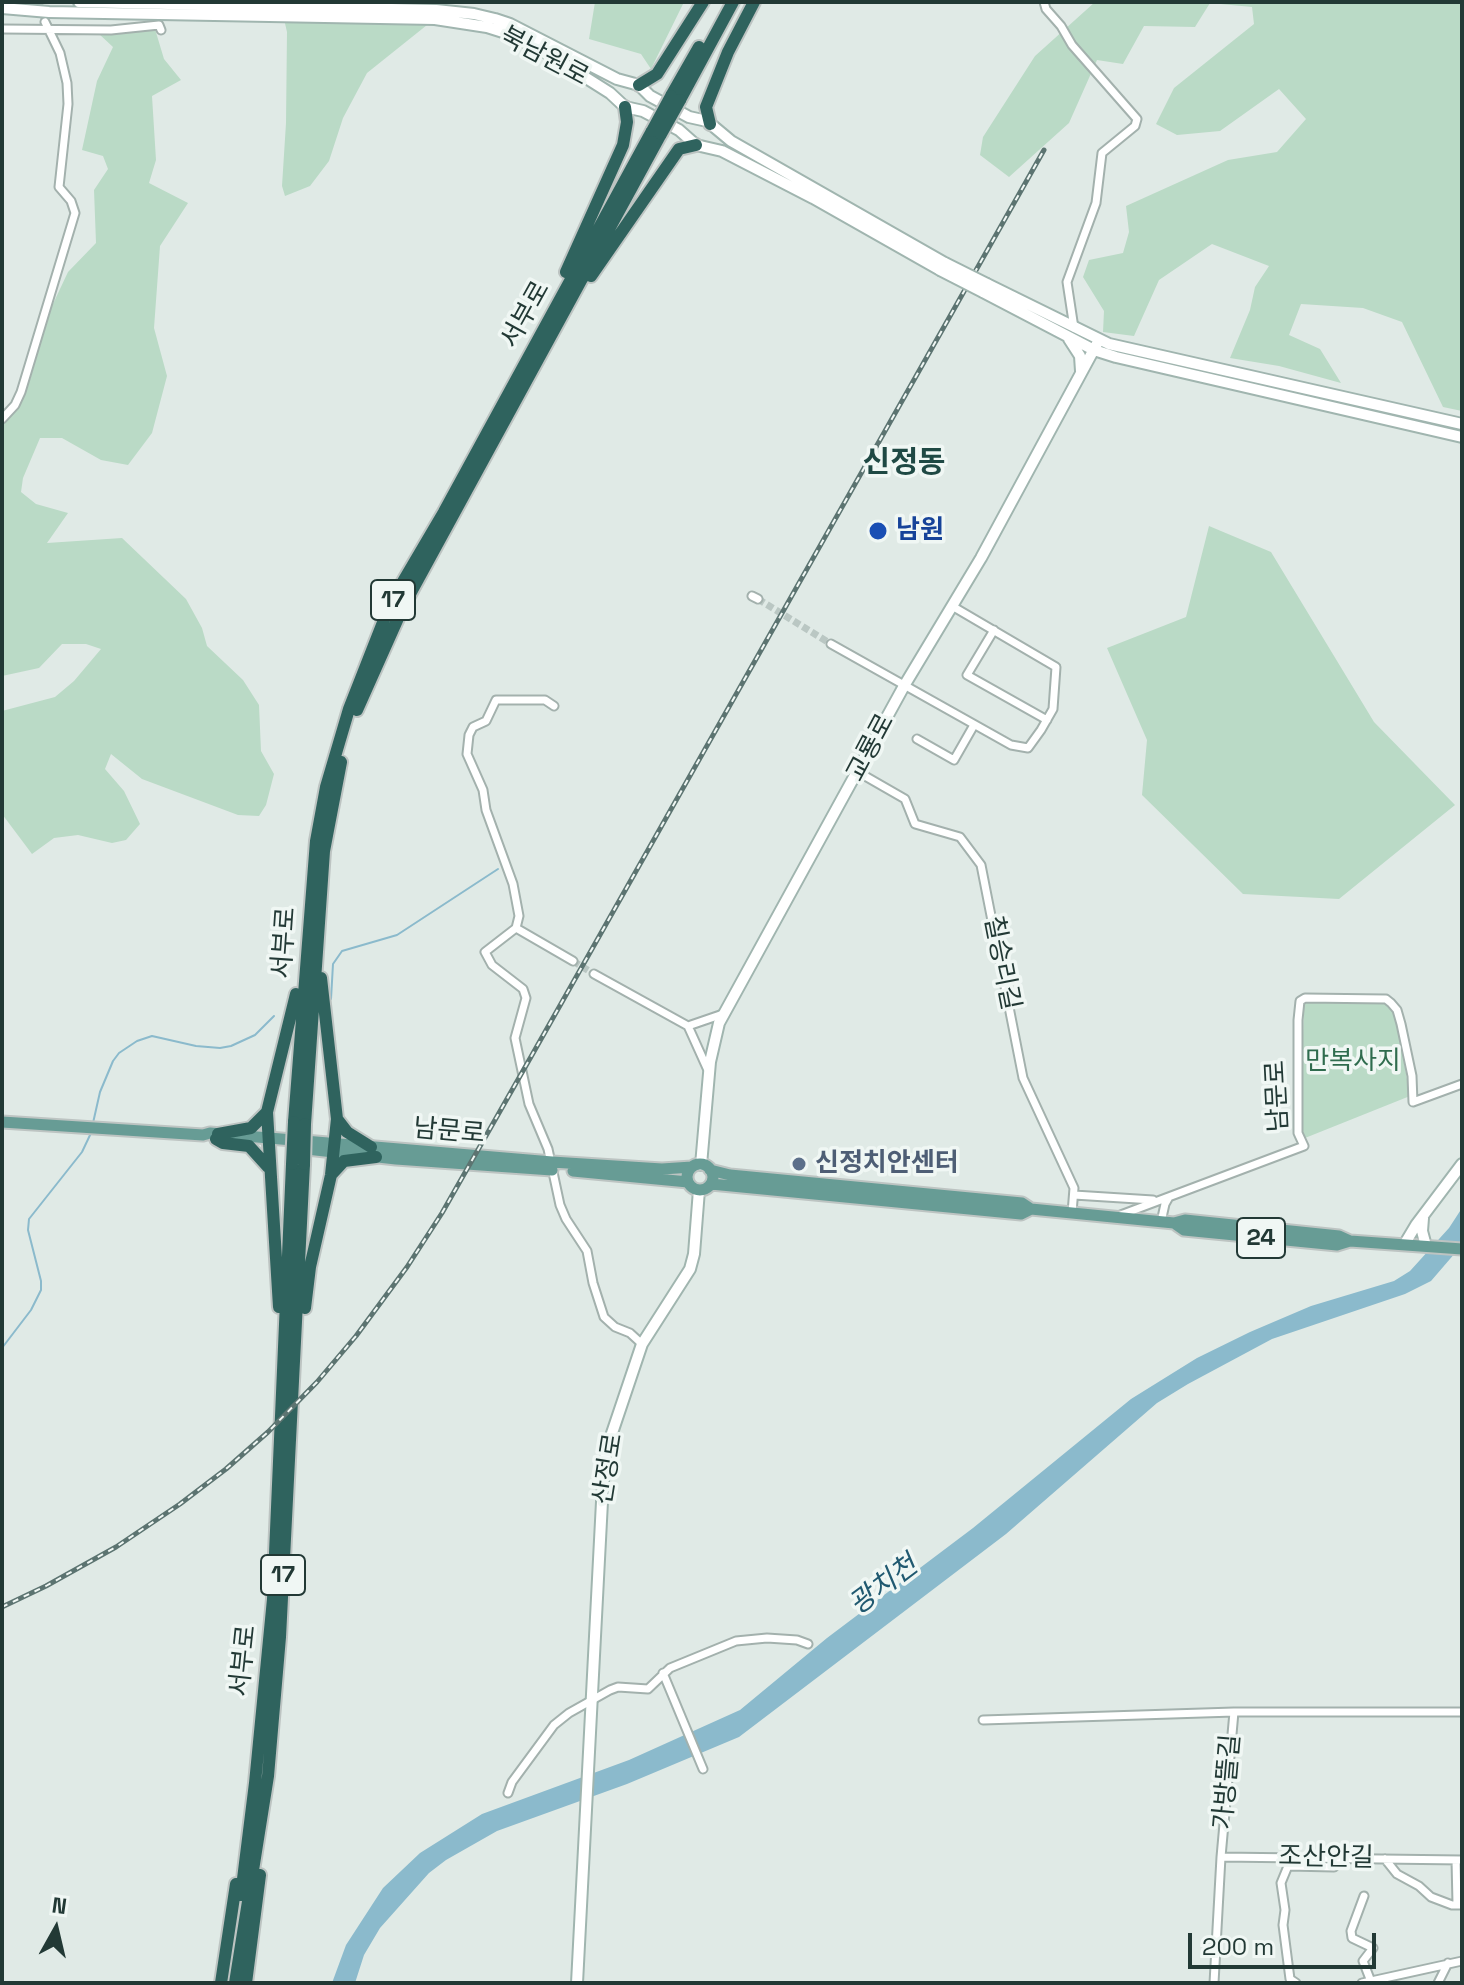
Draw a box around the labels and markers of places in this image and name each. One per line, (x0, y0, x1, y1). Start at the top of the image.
place label: 남원 (896, 515, 944, 547)
marker: 남원 (867, 520, 889, 542)
place label: 신정치안센터 (815, 1148, 959, 1180)
marker: 신정치안센터 (790, 1155, 808, 1173)

